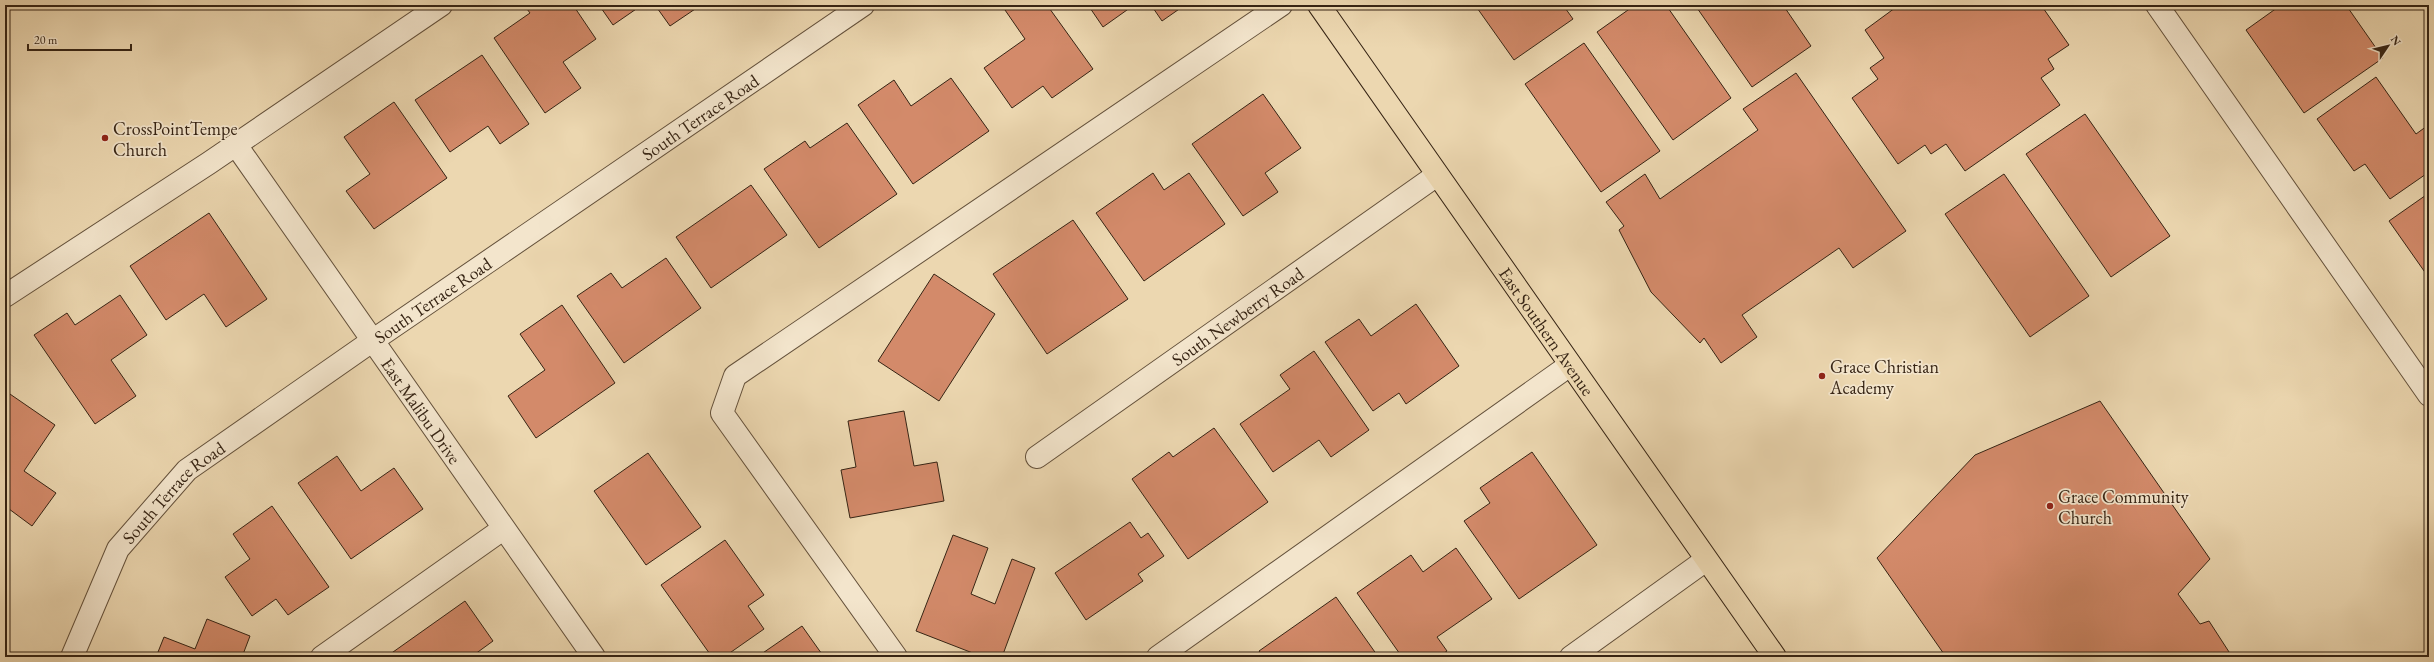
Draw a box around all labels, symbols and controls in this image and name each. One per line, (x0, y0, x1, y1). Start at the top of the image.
scale bar (28, 26, 131, 52)
north arrow (2368, 26, 2408, 66)
text: 20 m (34, 32, 58, 48)
text: N (2388, 33, 2405, 48)
street label: South Terrace Road (637, 68, 764, 165)
place label: CrossPointTempe Church (113, 117, 237, 161)
marker: CrossPointTempe Church (100, 133, 110, 143)
street label: South Terrace Road (369, 251, 496, 348)
street label: South Newberry Road (1167, 261, 1309, 370)
street label: East Southern Avenue (1494, 262, 1600, 400)
street label: East Malibu Drive (377, 353, 467, 468)
place label: Grace Christian Academy (1829, 355, 1939, 399)
marker: Grace Christian Academy (1817, 371, 1827, 381)
street label: South Terrace Road (117, 435, 230, 548)
place label: Grace Community Church (2058, 485, 2189, 529)
marker: Grace Community Church (2045, 501, 2055, 511)

